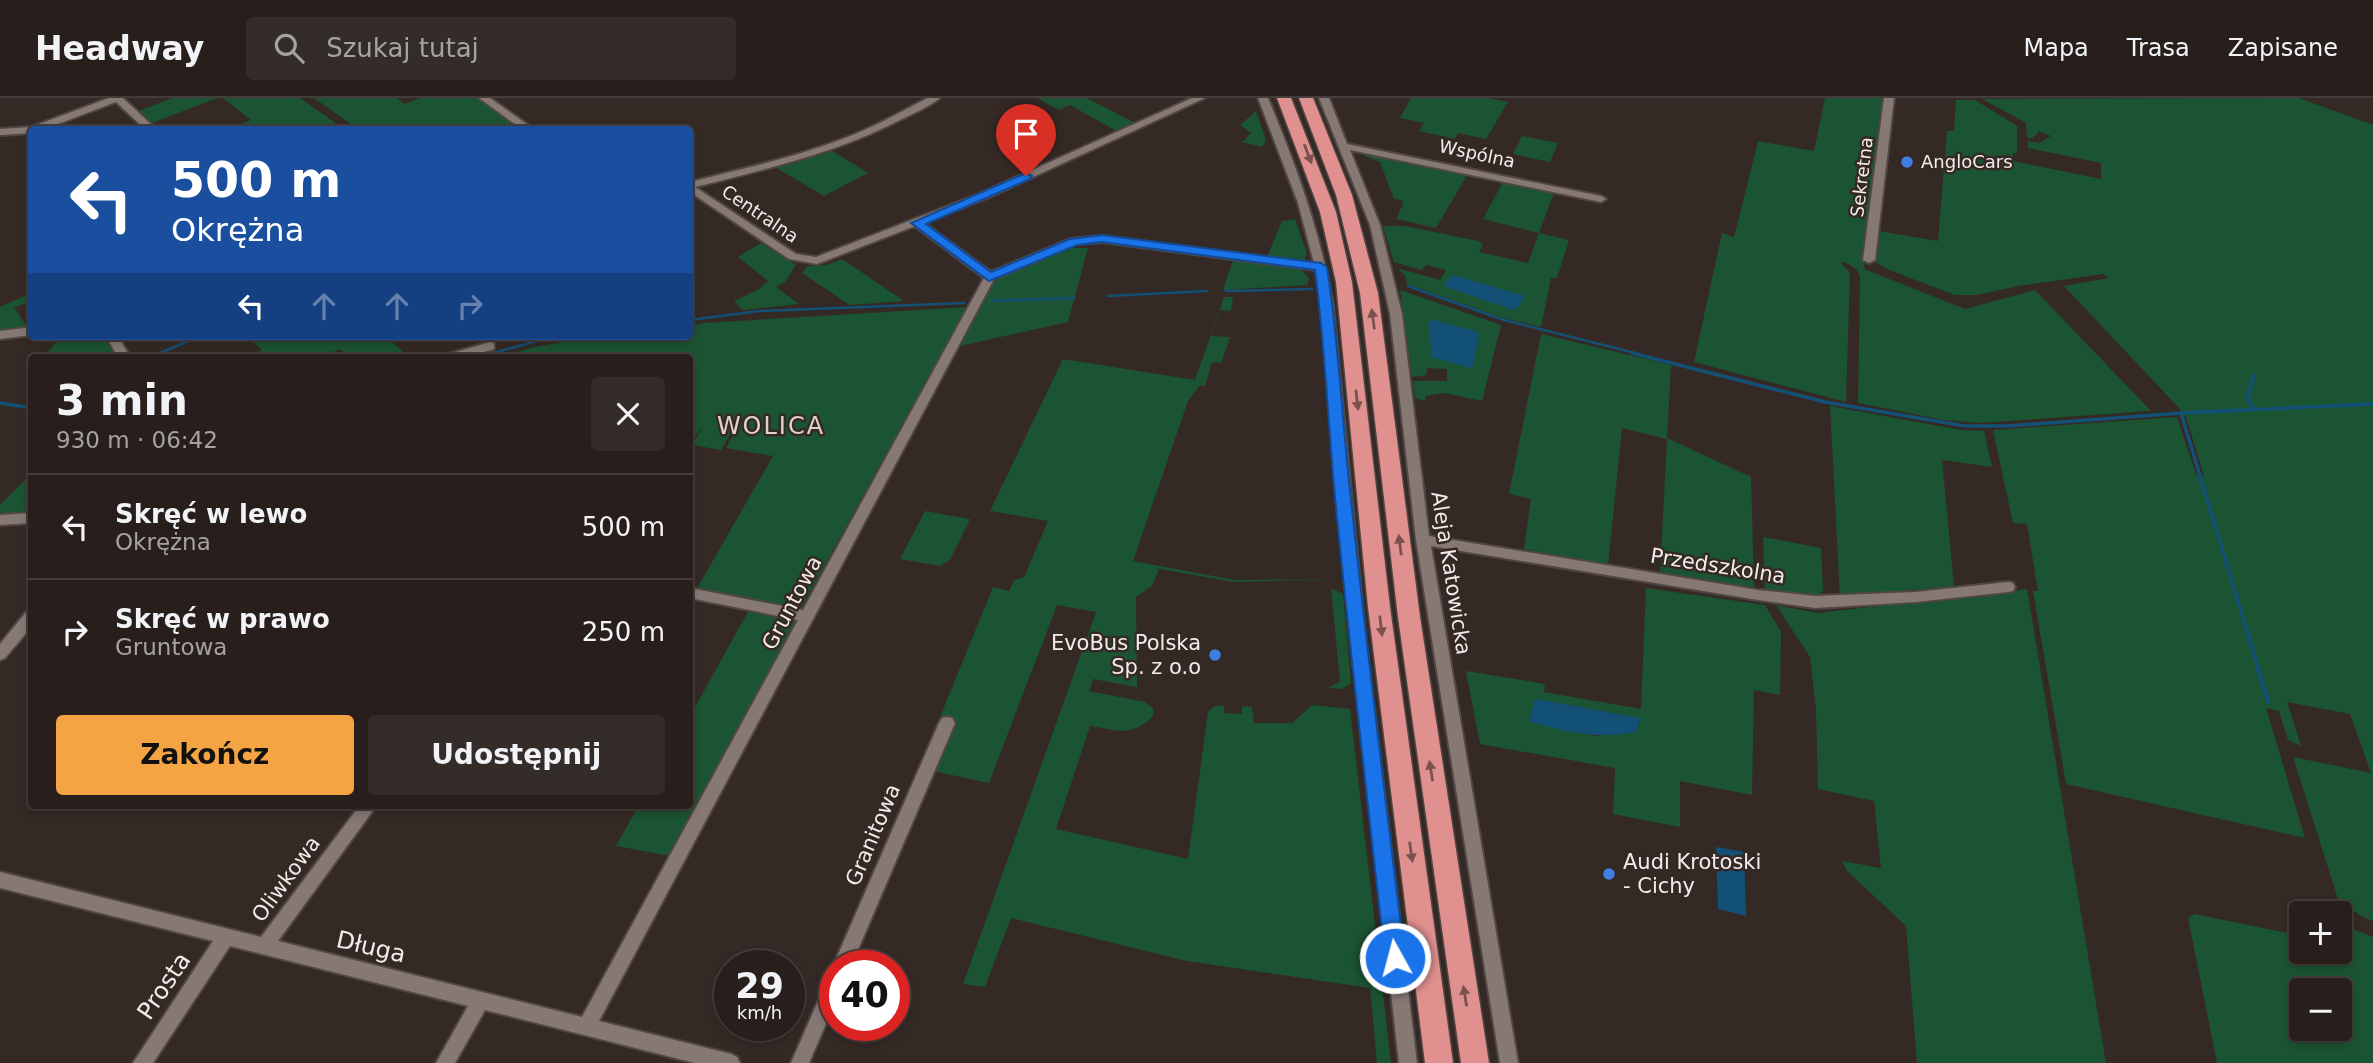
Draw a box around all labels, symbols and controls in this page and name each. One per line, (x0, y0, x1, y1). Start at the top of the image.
search box (246, 17, 736, 80)
text: Headway (35, 29, 204, 68)
icon: search (270, 29, 308, 67)
text: Szukaj tutaj (326, 33, 479, 63)
text: Mapa (2023, 34, 2089, 62)
text: Trasa (2127, 34, 2190, 62)
text: Zapisane (2228, 34, 2338, 62)
pin (996, 104, 1056, 176)
icon: arrive (1007, 115, 1045, 153)
street label: Wspólna (1437, 135, 1517, 172)
street label: Sekretna (1846, 136, 1877, 218)
one-way arrow (1302, 144, 1313, 165)
place label: AngloCars (1921, 151, 2013, 172)
text: 500 m (171, 152, 341, 209)
icon: left (56, 154, 147, 245)
marker: AngloCars (1899, 154, 1915, 170)
street label: Centralna (718, 180, 803, 247)
text: Okrężna (171, 211, 304, 249)
icon: left (232, 287, 270, 325)
icon: ahead (305, 287, 343, 325)
icon: ahead (378, 287, 416, 325)
icon: right (451, 287, 489, 325)
one-way arrow (1367, 308, 1378, 330)
text: 3 min (56, 376, 188, 425)
button: close (591, 377, 665, 451)
one-way arrow (1352, 389, 1363, 411)
district label: WOLICA (717, 412, 825, 440)
text: 930 m · 06:42 (56, 427, 218, 453)
street label: Aleja Katowicka (1426, 490, 1476, 656)
text: Skręć w lewo (115, 499, 307, 529)
icon: left (56, 508, 94, 546)
text: 500 m (582, 512, 665, 542)
text: Okrężna (115, 529, 211, 555)
one-way arrow (1394, 534, 1405, 556)
street label: Przedszkolna (1649, 543, 1787, 589)
street label: Gruntowa (757, 552, 827, 654)
text: Skręć w prawo (115, 604, 330, 634)
icon: right (56, 613, 94, 651)
one-way arrow (1376, 615, 1387, 637)
text: 250 m (582, 617, 665, 647)
place label: EvoBus Polska Sp. z o.o (1051, 631, 1201, 679)
text: Gruntowa (115, 634, 227, 660)
marker: EvoBus Polska Sp. z o.o (1207, 647, 1223, 663)
button: Zakończ (56, 715, 354, 795)
button: Udostępnij (368, 715, 665, 795)
one-way arrow (1426, 759, 1437, 781)
street label: Granitowa (841, 781, 905, 889)
street label: Oliwkowa (247, 832, 325, 926)
one-way arrow (1405, 841, 1416, 863)
place label: Audi Krotoski - Cichy (1623, 850, 1761, 898)
marker: Audi Krotoski - Cichy (1601, 866, 1617, 882)
map controls (2289, 901, 2352, 1041)
button: + (2289, 901, 2352, 964)
position arrow (1358, 921, 1432, 995)
street label: Długa (334, 925, 408, 969)
street label: Prosta (132, 947, 196, 1025)
speed limit sign: 40 (819, 950, 910, 1041)
text: 29 (735, 966, 784, 1006)
button: − (2289, 978, 2352, 1041)
one-way arrow (1459, 984, 1470, 1006)
text: km/h (737, 1002, 782, 1023)

